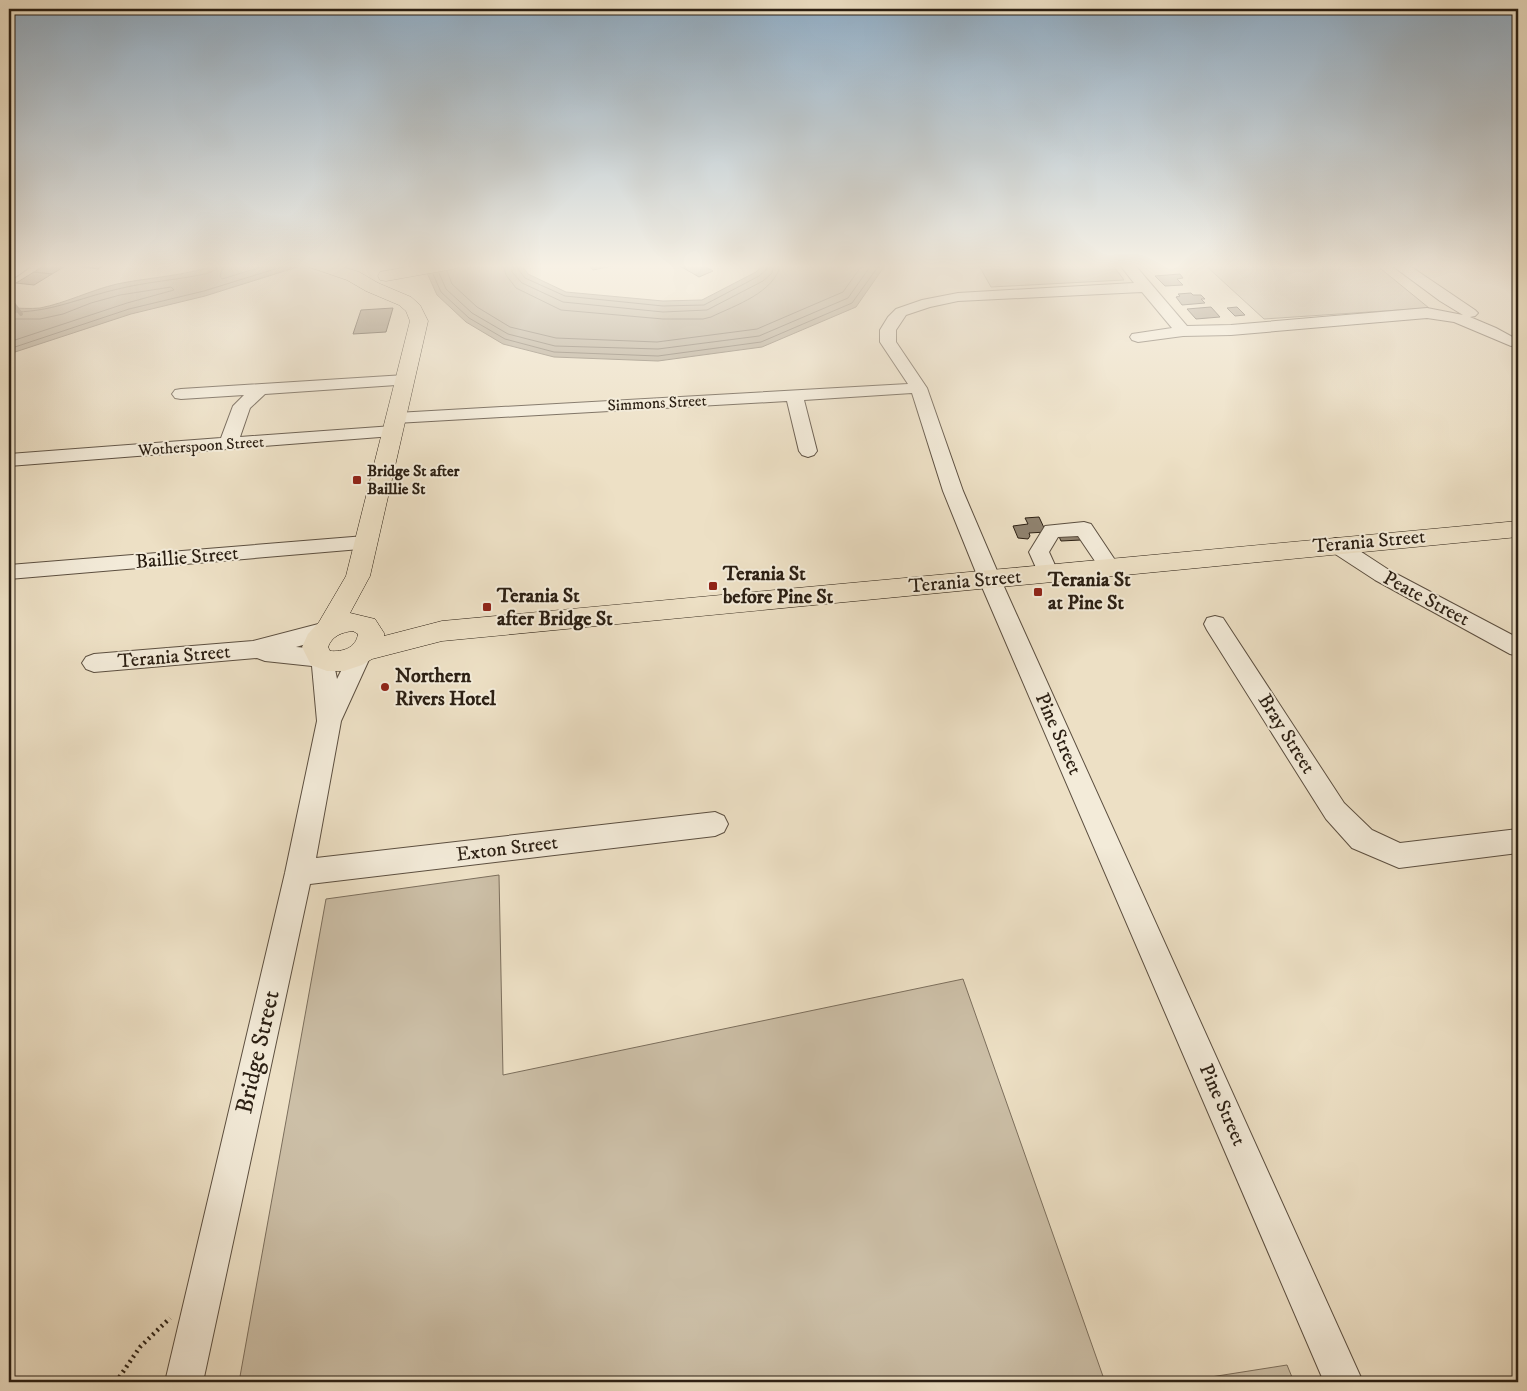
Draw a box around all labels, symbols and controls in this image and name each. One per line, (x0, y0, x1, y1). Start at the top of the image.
street label: Simmons Street (607, 390, 707, 416)
street label: Wotherspoon Street (136, 432, 265, 460)
place label: Bridge St after Baillie St (367, 461, 461, 499)
marker: Bridge St after Baillie St (351, 474, 363, 486)
street label: Terania Street (1312, 525, 1426, 559)
street label: Baillie Street (134, 541, 240, 575)
place label: Terania St before Pine St (722, 562, 834, 610)
street label: Terania Street (908, 565, 1022, 599)
street label: Peate Street (1378, 566, 1474, 632)
place label: Terania St at Pine St (1047, 568, 1131, 616)
marker: Terania St before Pine St (707, 580, 719, 592)
place label: Terania St after Bridge St (496, 584, 613, 632)
marker: Terania St at Pine St (1032, 586, 1044, 598)
marker: Terania St after Bridge St (481, 601, 493, 613)
street label: Terania Street (117, 640, 231, 674)
place label: Northern Rivers Hotel (395, 664, 497, 712)
marker: Northern Rivers Hotel (379, 681, 391, 693)
street label: Pine Street (1029, 689, 1087, 779)
street label: Bray Street (1252, 689, 1320, 779)
street label: Exton Street (455, 830, 559, 868)
street label: Bridge Street (229, 987, 287, 1117)
street label: Pine Street (1193, 1060, 1251, 1150)

